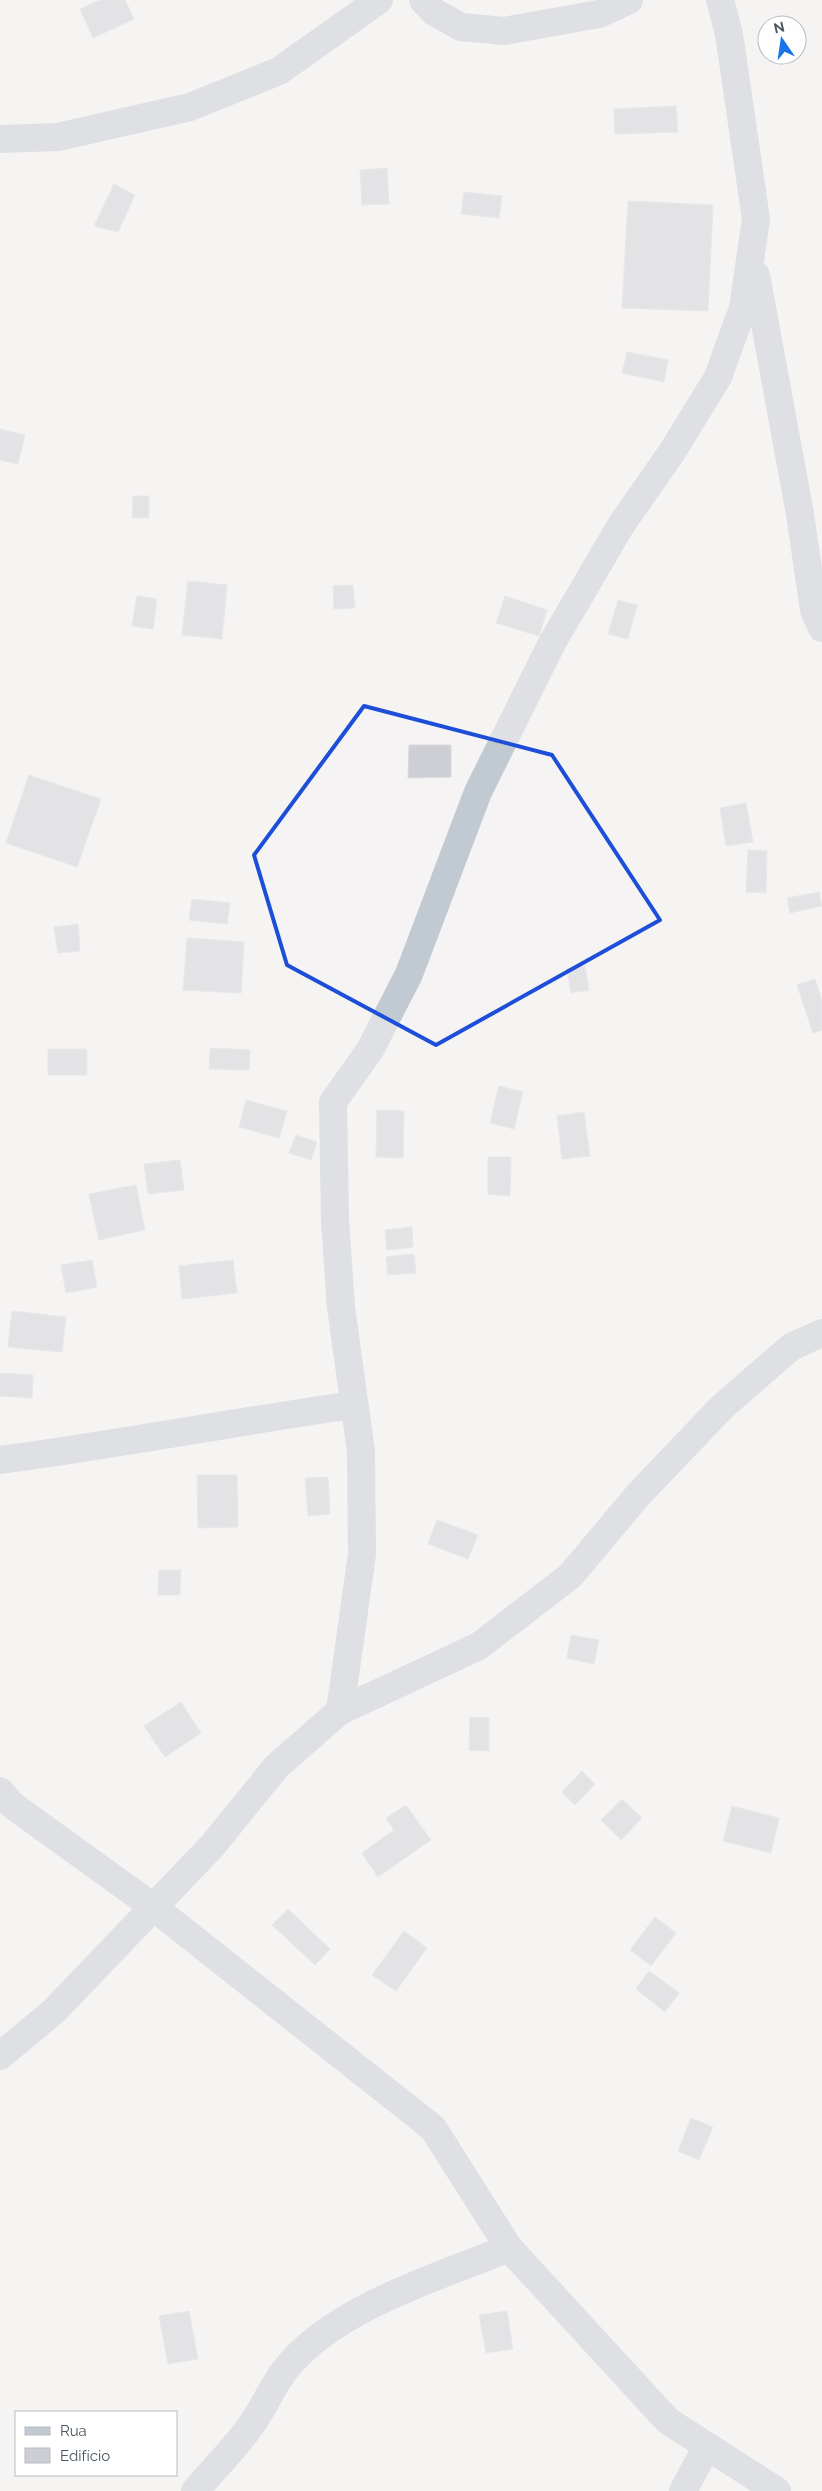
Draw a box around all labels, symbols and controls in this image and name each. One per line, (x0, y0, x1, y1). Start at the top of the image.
north arrow (757, 15, 807, 65)
text: N (772, 18, 786, 36)
legend (15, 2411, 178, 2476)
text: Rua (60, 2422, 87, 2440)
text: Edifício (60, 2447, 110, 2465)

